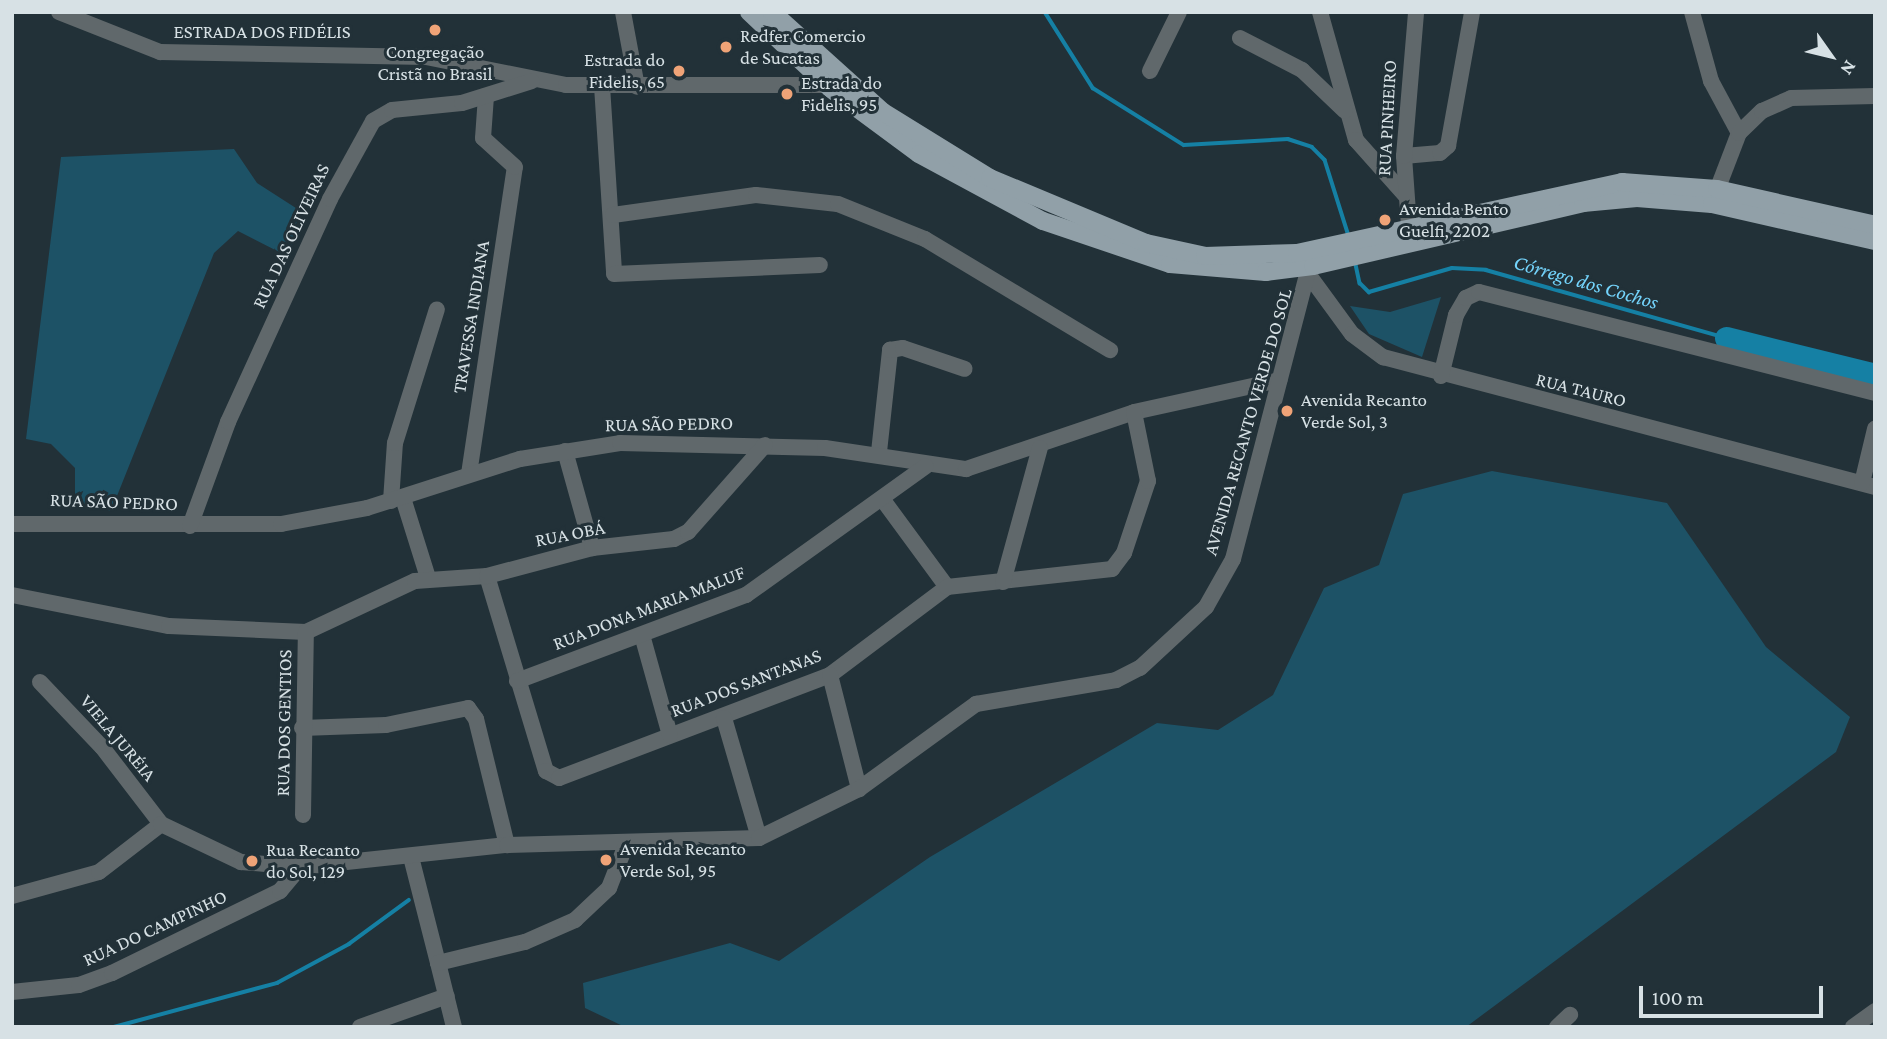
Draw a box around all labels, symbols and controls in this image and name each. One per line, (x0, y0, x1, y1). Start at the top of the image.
street label: ESTRADA DOS FIDÉLIS (173, 21, 351, 43)
north arrow (1796, 21, 1866, 91)
marker: Congregação Cristã no Brasil (427, 22, 443, 38)
place label: Redfer Comercio de Sucatas (740, 25, 866, 69)
marker: Redfer Comercio de Sucatas (718, 39, 734, 55)
place label: Congregação Cristã no Brasil (377, 41, 493, 85)
place label: Estrada do Fidelis, 65 (584, 49, 665, 93)
text: N (1837, 57, 1861, 79)
street label: RUA PINHEIRO (1373, 59, 1401, 177)
marker: Estrada do Fidelis, 65 (671, 63, 687, 79)
place label: Estrada do Fidelis, 95 (801, 72, 882, 116)
marker: Estrada do Fidelis, 95 (779, 86, 795, 102)
street label: RUA DAS OLIVEIRAS (248, 160, 334, 312)
place label: Avenida Bento Guelfi, 2202 (1399, 198, 1508, 242)
marker: Avenida Bento Guelfi, 2202 (1377, 212, 1393, 228)
street label: TRAVESSA INDIANA (448, 239, 494, 395)
water label: Córrego dos Cochos (1511, 249, 1661, 315)
street label: AVENIDA RECANTO VERDE DO SOL (1199, 286, 1297, 558)
street label: RUA TAURO (1533, 368, 1629, 412)
place label: Avenida Recanto Verde Sol, 3 (1301, 389, 1427, 433)
marker: Avenida Recanto Verde Sol, 3 (1279, 403, 1295, 419)
street label: RUA SÃO PEDRO (605, 411, 733, 437)
street label: RUA SÃO PEDRO (50, 488, 178, 516)
street label: RUA OBÁ (533, 516, 607, 552)
street label: RUA DONA MARIA MALUF (550, 561, 748, 655)
street label: RUA DOS SANTANAS (668, 644, 824, 722)
street label: RUA DOS GENTIOS (271, 649, 297, 797)
street label: VIELA JURÉIA (75, 690, 161, 786)
place label: Avenida Recanto Verde Sol, 95 (620, 838, 746, 882)
place label: Rua Recanto do Sol, 129 (266, 839, 360, 883)
marker: Avenida Recanto Verde Sol, 95 (598, 852, 614, 868)
marker: Rua Recanto do Sol, 129 (244, 853, 260, 869)
street label: RUA DO CAMPINHO (79, 885, 231, 971)
scale bar (1642, 972, 1826, 1016)
text: 100 m (1652, 986, 1704, 1010)

